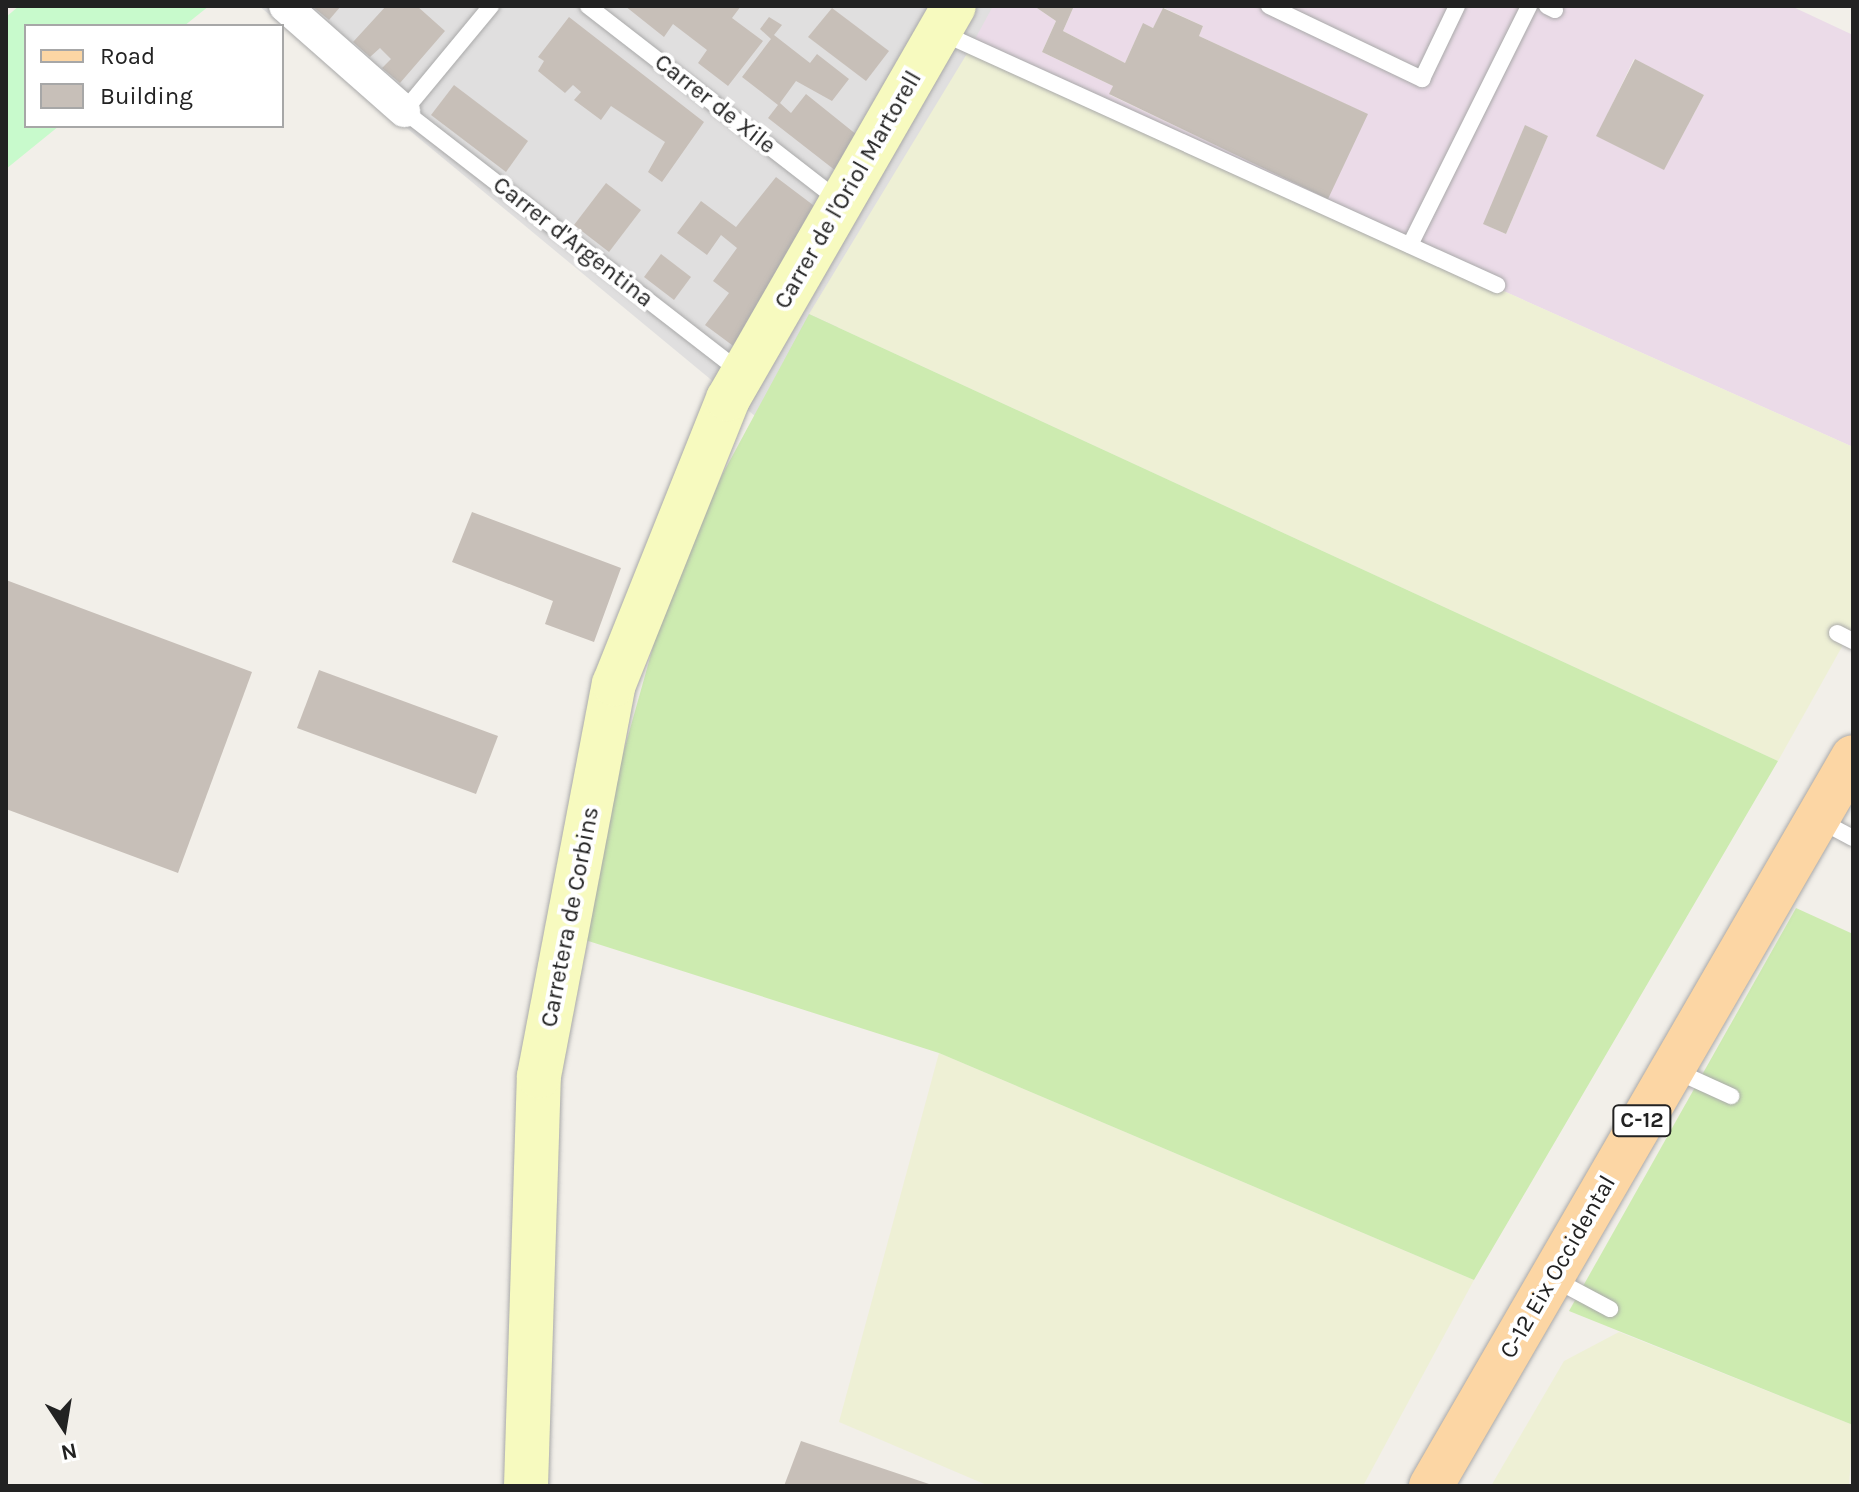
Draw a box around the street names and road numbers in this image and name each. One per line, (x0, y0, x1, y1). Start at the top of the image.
street label: Carrer de Xile (649, 48, 781, 160)
street label: Carrer de l'Oriol Martorell (768, 66, 928, 314)
street label: Carrer d'Argentina (487, 170, 659, 314)
street label: Carretera de Corbins (535, 804, 605, 1030)
road number: C-12 (1612, 1103, 1672, 1139)
street label: C-12 Eix Occidental (1494, 1170, 1622, 1364)

